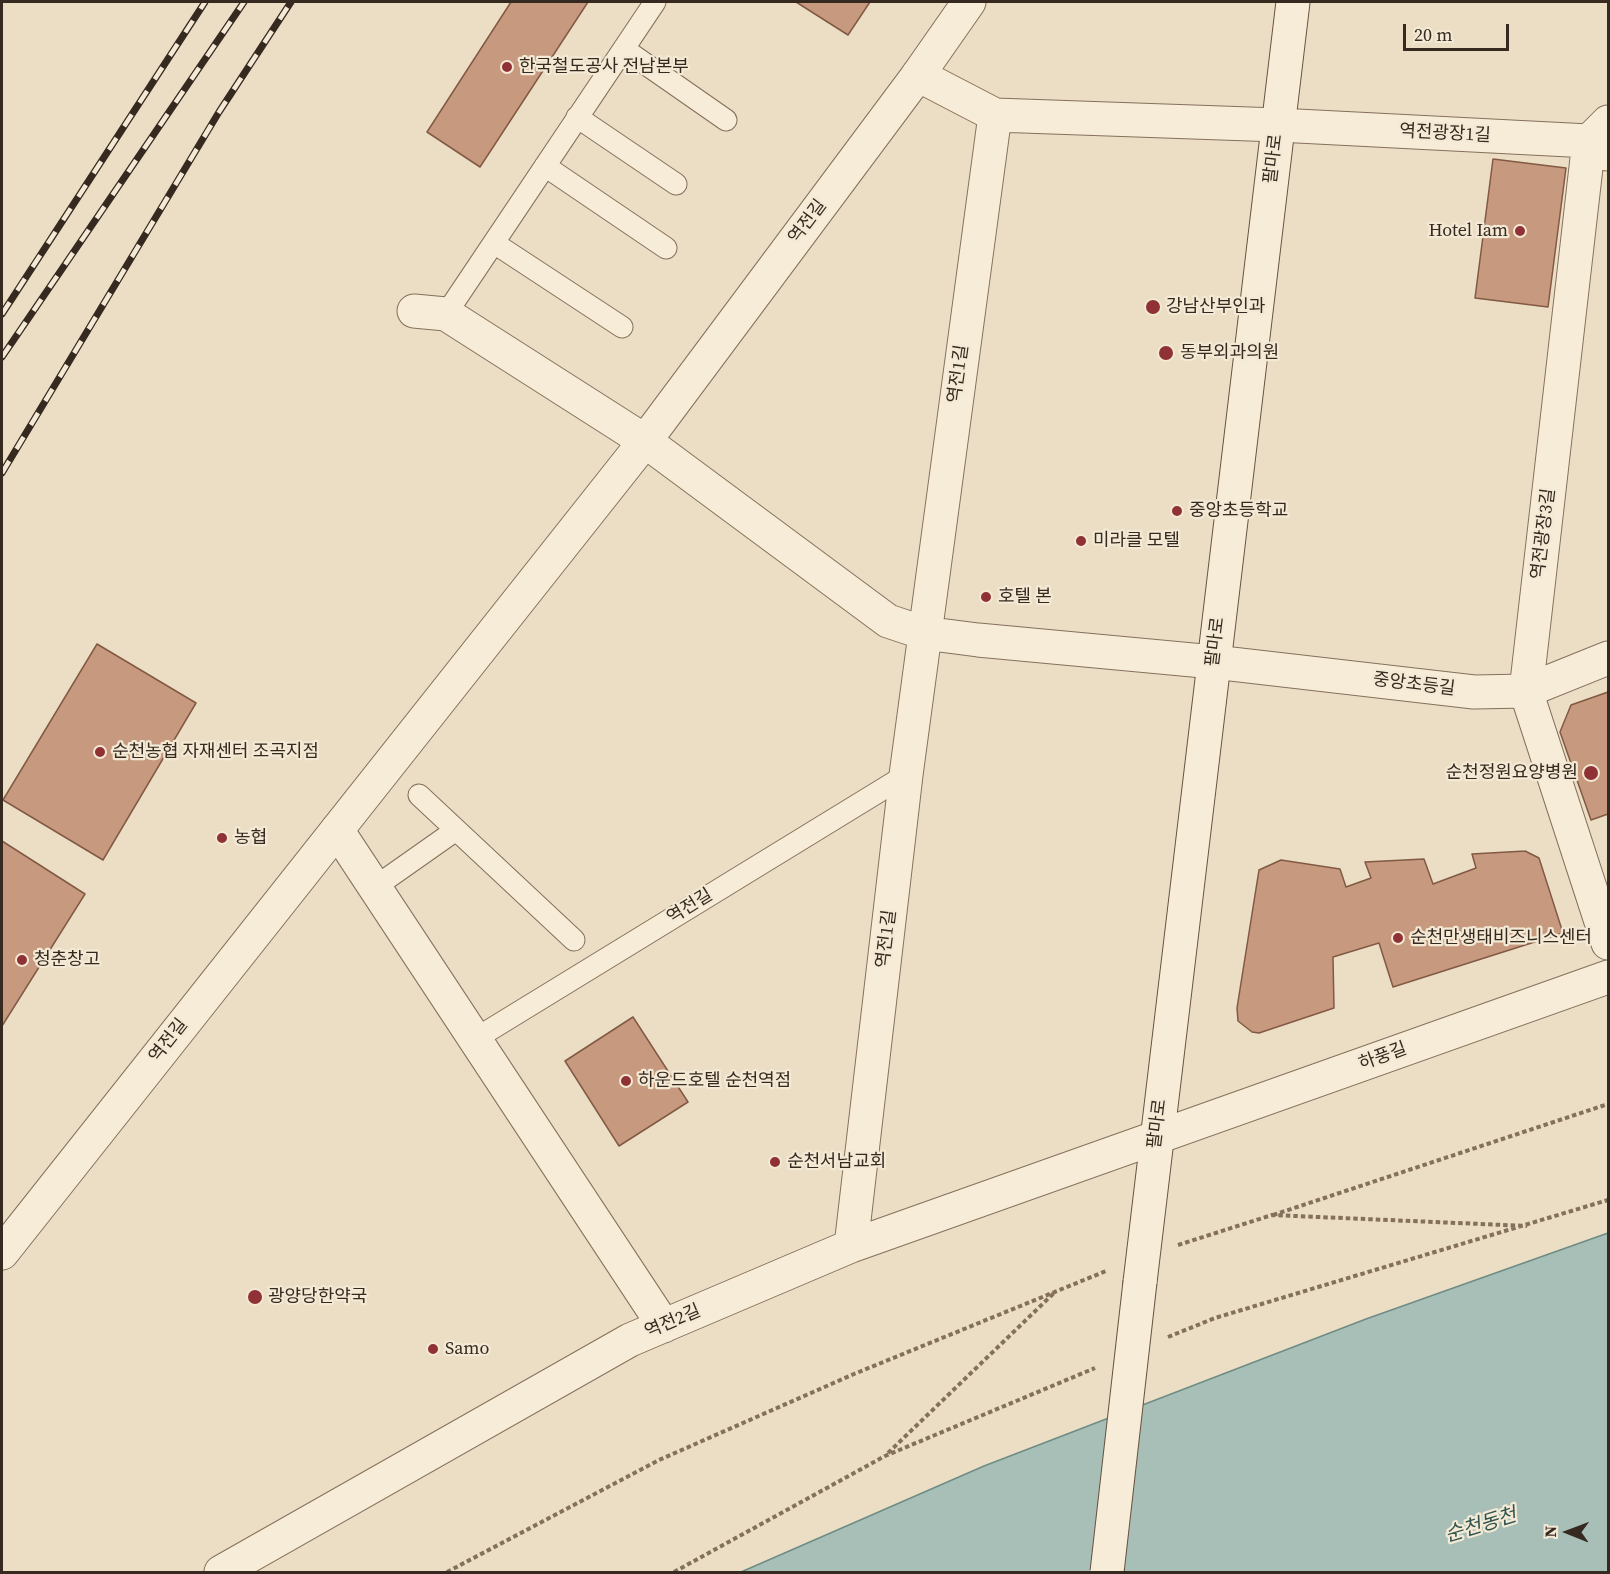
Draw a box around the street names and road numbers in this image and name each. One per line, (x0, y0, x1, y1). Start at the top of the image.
street label: 역전광장1길 (1399, 121, 1491, 147)
street label: 팔마로 (1260, 133, 1288, 185)
street label: 역전길 (784, 196, 832, 248)
street label: 역전1길 (944, 343, 974, 405)
street label: 역전광장3길 (1528, 487, 1560, 581)
street label: 팔마로 (1202, 616, 1230, 668)
street label: 중앙초등길 (1372, 669, 1456, 701)
street label: 역전길 (663, 885, 717, 929)
street label: 역전1길 (873, 909, 901, 969)
street label: 역전길 (145, 1015, 193, 1067)
street label: 하풍길 (1356, 1038, 1410, 1076)
street label: 팔마로 (1144, 1098, 1172, 1150)
street label: 역전2길 (642, 1301, 704, 1343)

